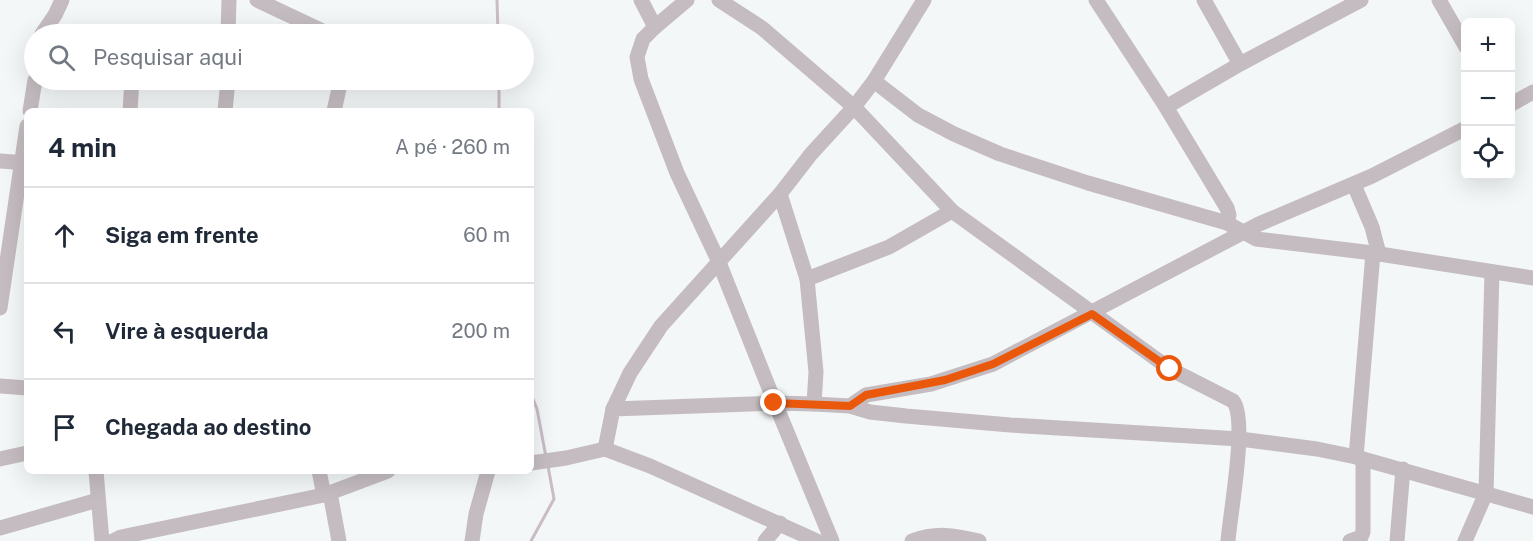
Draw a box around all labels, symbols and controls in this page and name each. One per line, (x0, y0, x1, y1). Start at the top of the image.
map controls (1461, 18, 1515, 180)
button: + (1461, 18, 1515, 72)
search box (24, 24, 534, 90)
icon: search (45, 41, 78, 74)
text: Pesquisar aqui (93, 44, 243, 70)
button: − (1461, 72, 1515, 126)
button: locate (1461, 126, 1515, 180)
text: 4 min (48, 132, 117, 163)
text: A pé · 260 m (395, 135, 510, 159)
icon: ahead (48, 219, 81, 252)
text: Siga em frente (105, 222, 259, 248)
text: 60 m (463, 223, 510, 247)
icon: left (48, 315, 81, 348)
text: Vire à esquerda (105, 318, 269, 344)
text: 200 m (452, 319, 510, 343)
route start (1156, 355, 1182, 381)
route end (760, 389, 786, 415)
icon: arrive (48, 411, 81, 444)
text: Chegada ao destino (105, 414, 311, 440)

